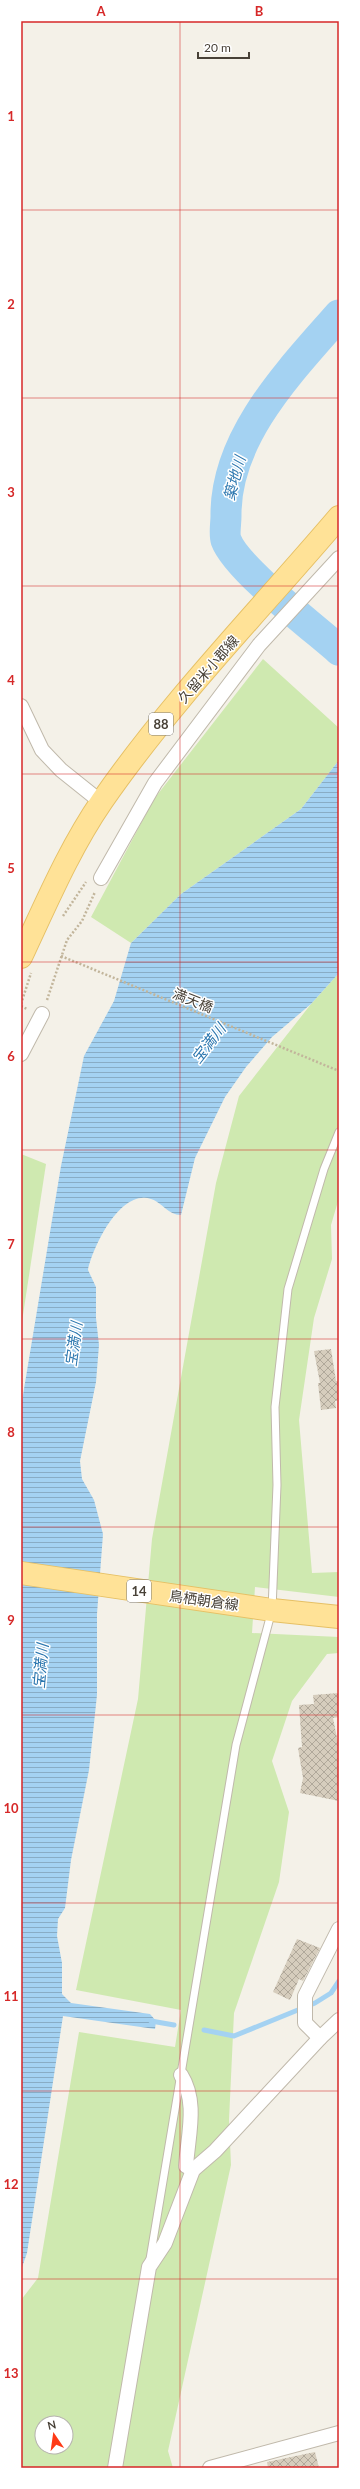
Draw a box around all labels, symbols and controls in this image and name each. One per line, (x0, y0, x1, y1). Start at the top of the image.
text: A (95, 3, 106, 19)
text: B (255, 3, 264, 19)
scale bar (198, 34, 249, 60)
text: 20 m (204, 40, 231, 55)
text: 1 (7, 108, 15, 124)
text: 2 (7, 296, 15, 312)
water label: 築地川 (219, 452, 249, 502)
text: 3 (7, 484, 15, 500)
street label: 久留米小郡線 (174, 632, 242, 706)
text: 4 (7, 672, 15, 688)
road number: 88 (149, 713, 173, 735)
text: 5 (7, 860, 15, 876)
street label: 満天橋 (170, 984, 216, 1016)
water label: 宝満川 (187, 1018, 230, 1066)
text: 6 (7, 1048, 15, 1064)
text: 7 (7, 1236, 15, 1252)
water label: 宝満川 (61, 1318, 85, 1368)
text: 8 (7, 1424, 15, 1440)
road number: 14 (127, 1580, 151, 1602)
street label: 鳥栖朝倉線 (168, 1587, 240, 1613)
text: 9 (7, 1612, 15, 1628)
water label: 宝満川 (29, 1641, 51, 1689)
text: 10 (3, 1800, 19, 1816)
text: 11 (3, 1988, 19, 2004)
text: 12 (3, 2176, 19, 2192)
text: 13 (3, 2365, 19, 2381)
north arrow (34, 2415, 74, 2455)
text: N (46, 2417, 57, 2432)

